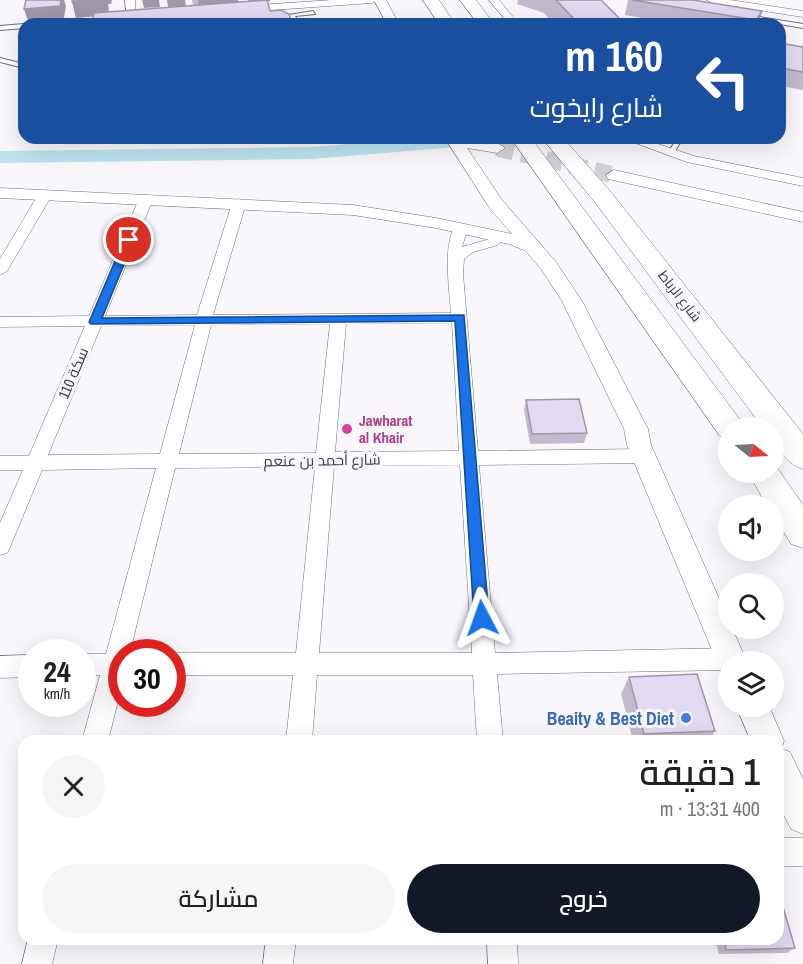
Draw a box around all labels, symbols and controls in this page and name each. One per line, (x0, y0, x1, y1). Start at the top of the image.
text: 160 m (565, 28, 663, 84)
icon: left (684, 42, 762, 120)
text: شارع رايخوت (530, 89, 663, 125)
pin (103, 214, 154, 265)
icon: arrive (112, 223, 145, 256)
street label: شارع الرباط (654, 267, 706, 325)
street label: سكة 110 (53, 344, 93, 402)
place label: Jawharat al Khair (359, 410, 412, 448)
north arrow (718, 417, 784, 483)
map controls (718, 417, 784, 717)
marker: Jawharat al Khair (340, 422, 354, 436)
street label: شارع أحمد بن عنعم (263, 448, 381, 473)
button: sound (718, 495, 784, 561)
button: search (718, 573, 784, 639)
position arrow (450, 586, 514, 650)
speed limit sign: 30 (108, 639, 186, 717)
text: 24 (43, 651, 71, 691)
button: layers (718, 651, 784, 717)
text: km/h (44, 683, 70, 704)
place label: Beaity & Best Diet (547, 706, 674, 731)
marker: Beaity & Best Diet (679, 711, 693, 725)
text: 1 دقيقة (640, 748, 760, 796)
button: close (42, 755, 105, 818)
text: 400 m · 13:31 (660, 795, 760, 822)
button: مشاركة (42, 864, 395, 933)
button: خروج (407, 864, 760, 933)

